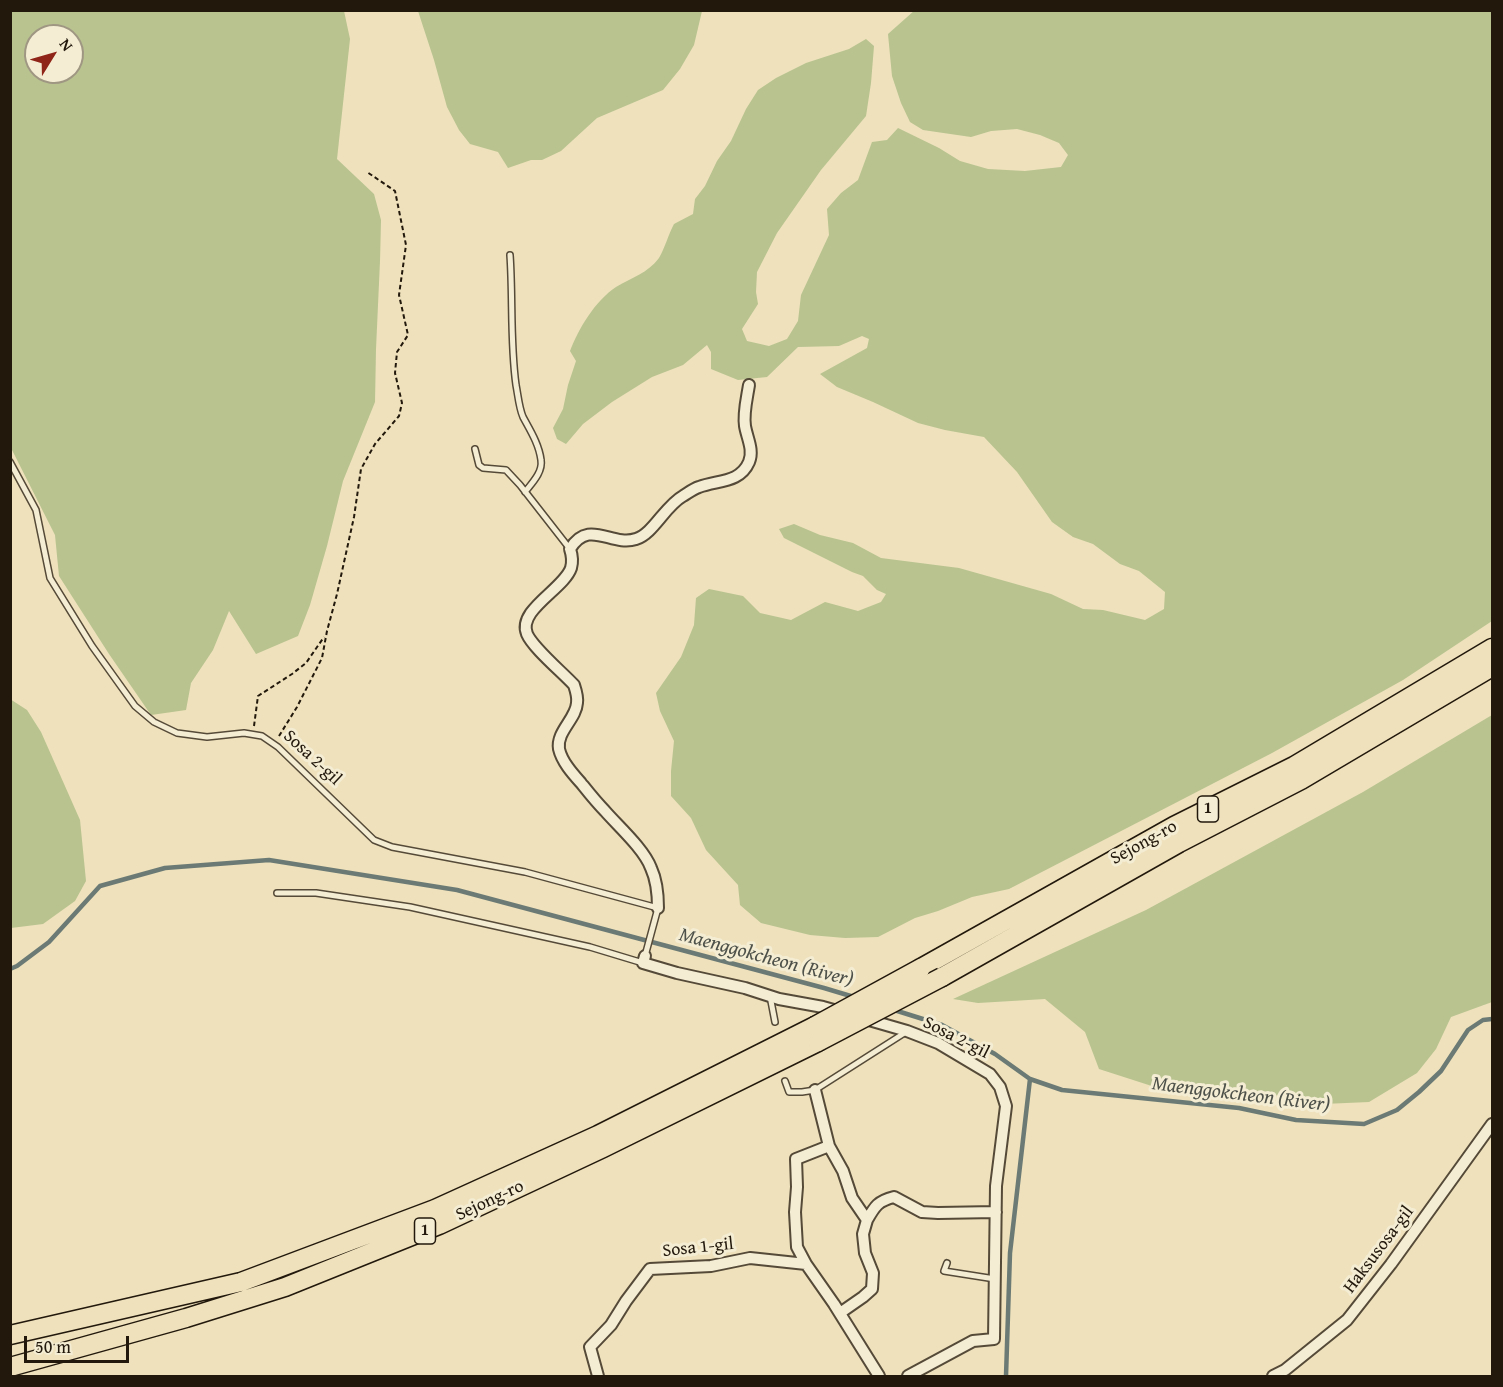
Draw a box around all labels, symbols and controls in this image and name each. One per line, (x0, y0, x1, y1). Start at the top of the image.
north arrow (24, 24, 84, 84)
text: N (54, 33, 80, 56)
street label: Sosa 2-gil (278, 726, 346, 790)
road number: 1 (1198, 796, 1218, 822)
street label: Sejong-ro (1107, 816, 1181, 870)
water label: Maenggokcheon (River) (676, 923, 856, 993)
street label: Sosa 2-gil (919, 1012, 993, 1064)
water label: Maenggokcheon (River) (1151, 1072, 1331, 1118)
street label: Sejong-ro (452, 1176, 528, 1226)
street label: Haksusosa-gil (1339, 1202, 1419, 1298)
road number: 1 (414, 1218, 436, 1244)
street label: Sosa 1-gil (661, 1234, 735, 1262)
scale bar (27, 1324, 132, 1362)
text: 50 m (35, 1333, 71, 1360)

